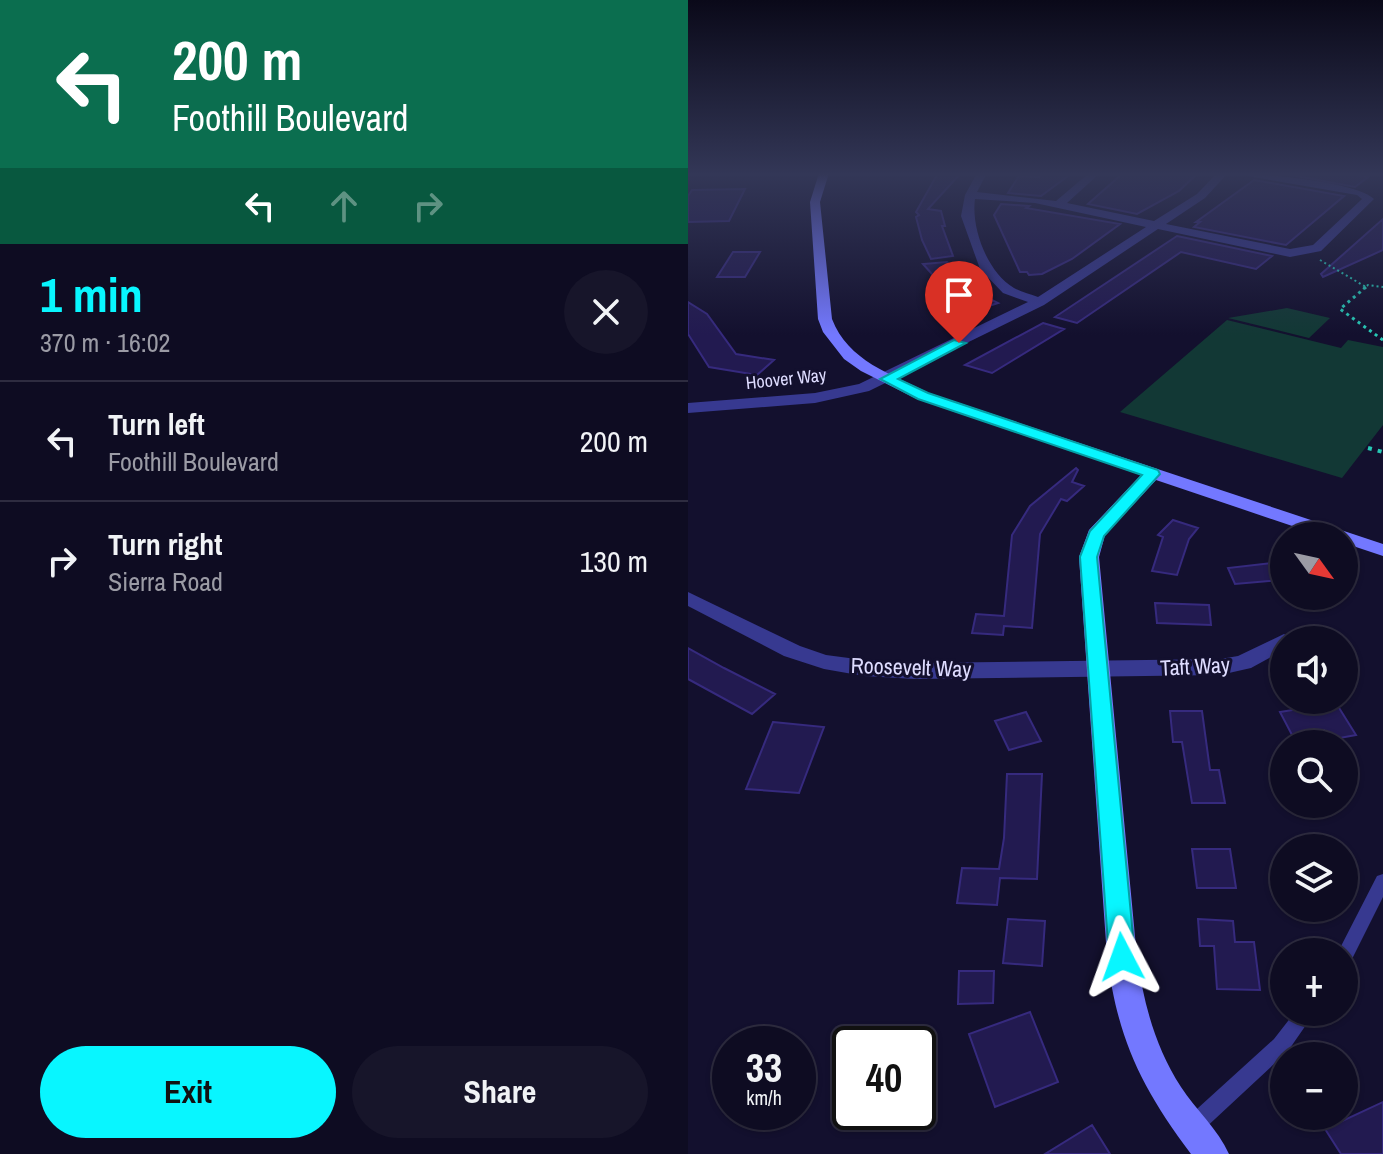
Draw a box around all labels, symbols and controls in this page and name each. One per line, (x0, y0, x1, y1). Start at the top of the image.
text: 200 m (172, 22, 302, 97)
icon: left (40, 32, 144, 136)
text: Foothill Boulevard (172, 94, 408, 142)
icon: left (238, 184, 282, 228)
icon: ahead (322, 184, 366, 228)
icon: right (406, 184, 450, 228)
pin (925, 261, 993, 343)
text: 1 min (40, 262, 143, 327)
button: close (564, 270, 648, 354)
icon: arrive (937, 273, 981, 317)
text: 370 m · 16:02 (40, 325, 170, 360)
street label: Hoover Way (745, 362, 828, 395)
text: Turn left (108, 404, 205, 444)
icon: left (40, 419, 84, 463)
text: 200 m (580, 421, 648, 461)
text: Foothill Boulevard (108, 444, 279, 479)
north arrow (1270, 522, 1358, 610)
map controls (1270, 522, 1358, 1130)
text: Turn right (108, 524, 222, 564)
icon: right (40, 539, 84, 583)
text: 130 m (580, 541, 648, 581)
text: Sierra Road (108, 564, 223, 599)
button: sound (1270, 626, 1358, 714)
street label: Taft Way (1159, 649, 1231, 683)
street label: Roosevelt Way (850, 650, 972, 684)
button: search (1270, 730, 1358, 818)
button: layers (1270, 834, 1358, 922)
position arrow (1080, 915, 1164, 999)
button: + (1270, 938, 1358, 1026)
speed limit sign: 40 (832, 1026, 936, 1130)
text: 33 (746, 1041, 782, 1094)
button: − (1270, 1042, 1358, 1130)
button: Exit (40, 1046, 336, 1138)
button: Share (352, 1046, 648, 1138)
text: km/h (746, 1084, 782, 1111)

